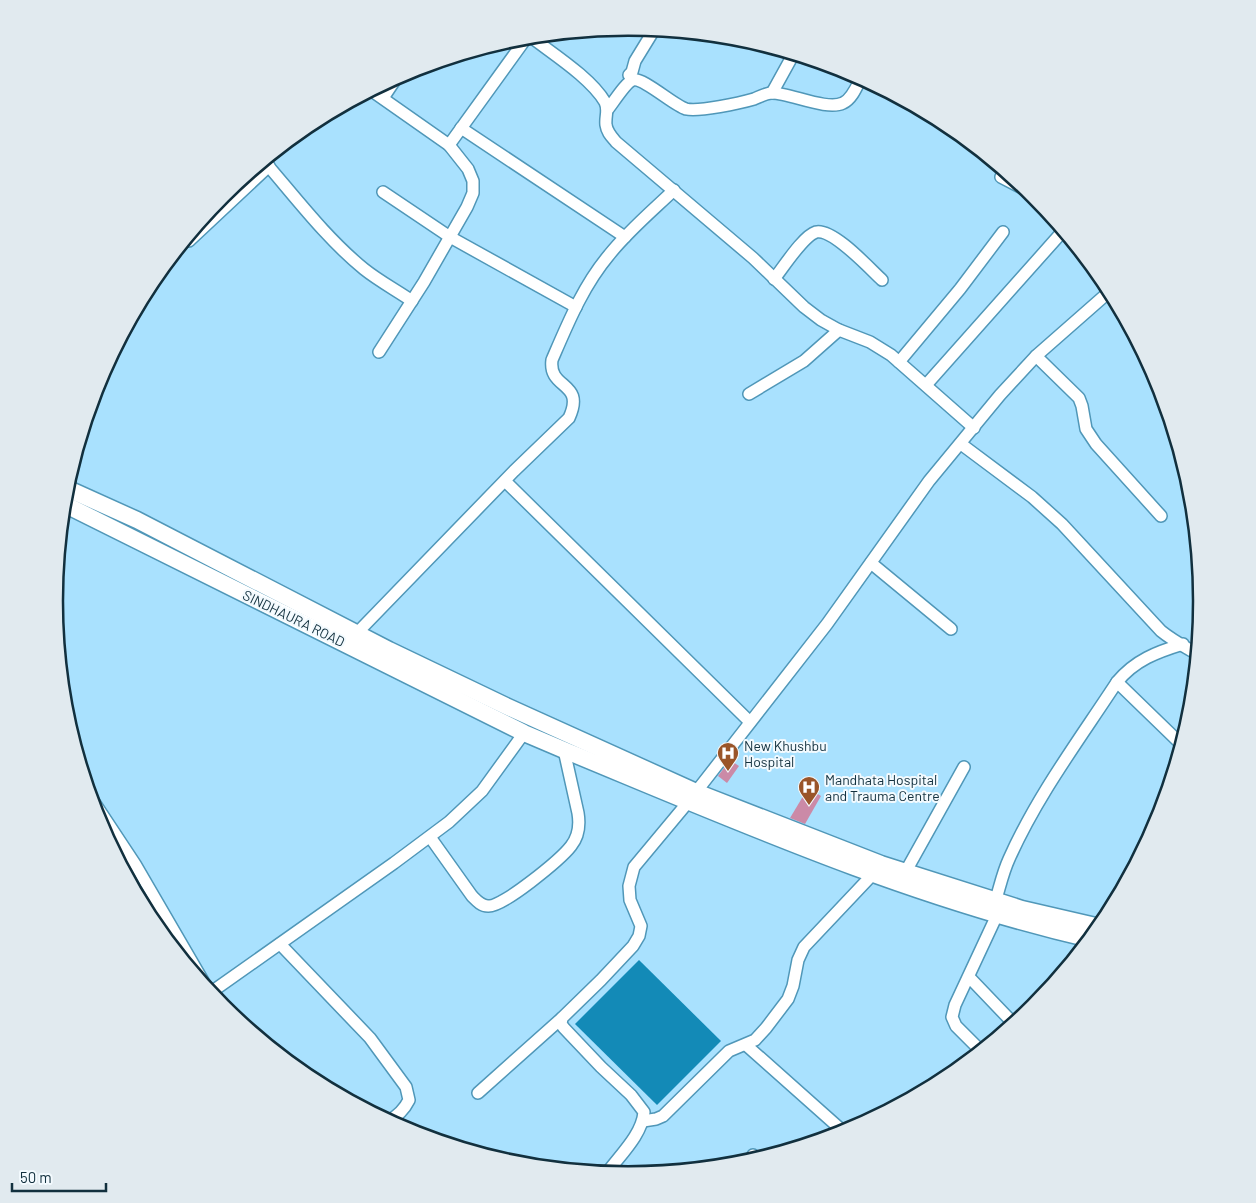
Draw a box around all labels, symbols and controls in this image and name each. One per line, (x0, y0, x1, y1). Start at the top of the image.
street label: SINDHAURA ROAD (240, 586, 348, 650)
place label: New Khushbu Hospital (744, 737, 827, 770)
hospital icon: New Khushbu Hospital (716, 741, 740, 772)
place label: Mandhata Hospital and Trauma Centre (825, 771, 940, 804)
hospital icon: Mandhata Hospital and Trauma Centre (797, 775, 821, 806)
scale bar (12, 1160, 106, 1192)
text: 50 m (20, 1168, 52, 1186)

